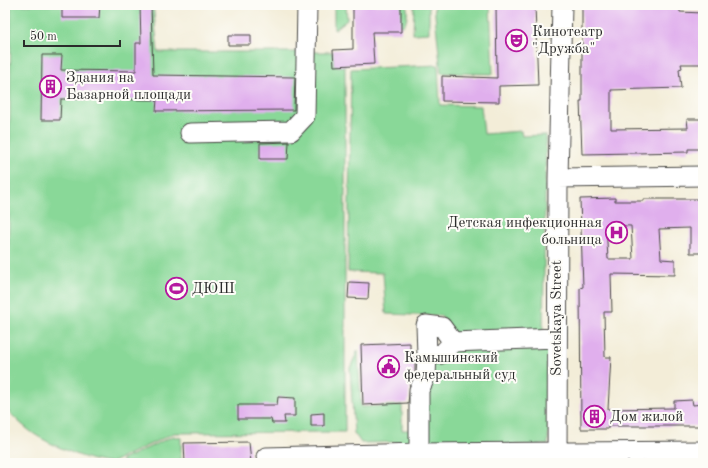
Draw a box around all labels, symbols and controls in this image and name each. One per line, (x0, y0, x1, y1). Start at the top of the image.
scale bar (24, 22, 120, 48)
place label: Кинотеатр "Дружба" (532, 25, 603, 57)
theatre icon: Кинотеатр "Дружба" (503, 28, 529, 54)
text: 50 m (30, 30, 57, 43)
place label: Здания на Базарной площади (66, 71, 191, 103)
building icon: Здания на Базарной площади (38, 74, 64, 100)
place label: Детская инфекционная больница (447, 216, 603, 248)
hospital icon: Детская инфекционная больница (604, 219, 630, 245)
street label: Sovetskaya Street (550, 260, 565, 376)
sports icon: ДЮШ (164, 276, 190, 302)
place label: ДЮШ (192, 282, 235, 297)
place label: Камышинский федеральный суд (404, 351, 516, 383)
public building icon: Камышинский федеральный суд (375, 354, 401, 380)
building icon: Дом жилой (581, 404, 607, 430)
place label: Дом жилой (610, 410, 683, 425)

